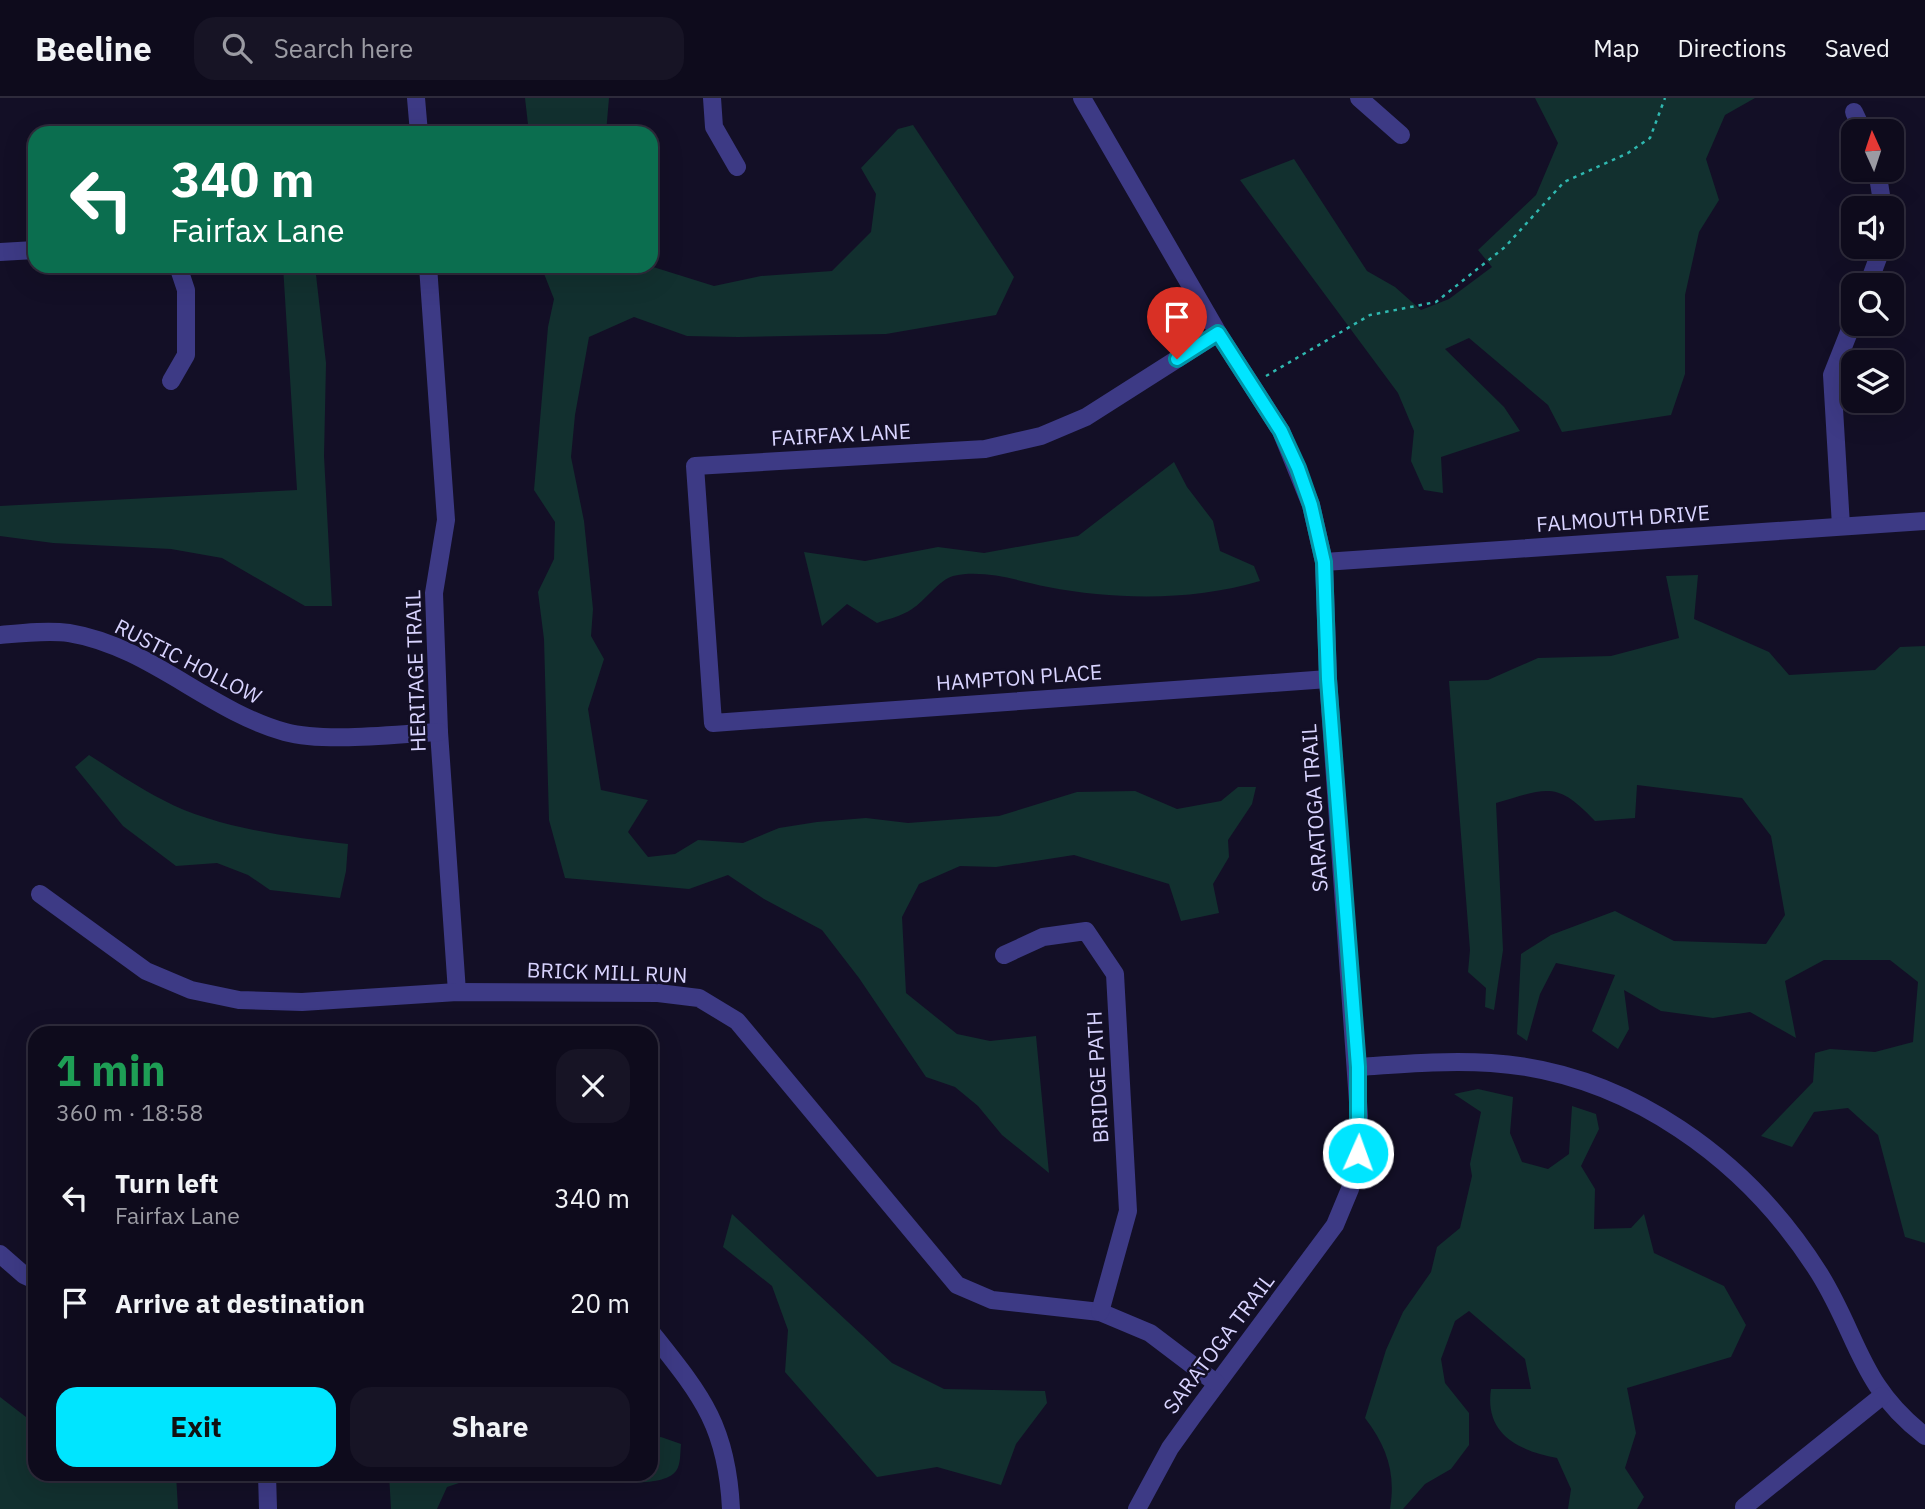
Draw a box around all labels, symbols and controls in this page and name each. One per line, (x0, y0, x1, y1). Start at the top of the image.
search box (194, 17, 684, 80)
text: Beeline (35, 27, 152, 70)
icon: search (218, 29, 256, 67)
text: Search here (274, 31, 413, 65)
text: Map (1593, 32, 1639, 64)
text: Directions (1677, 32, 1787, 64)
text: Saved (1825, 32, 1890, 64)
north arrow (1841, 119, 1904, 182)
map controls (1841, 119, 1904, 413)
text: 340 m (171, 147, 315, 210)
icon: left (56, 154, 147, 245)
button: sound (1841, 196, 1904, 259)
text: Fairfax Lane (171, 209, 345, 251)
button: search (1841, 273, 1904, 336)
pin (1147, 287, 1207, 359)
icon: arrive (1158, 298, 1196, 336)
button: layers (1841, 350, 1904, 413)
street label: FAIRFAX LANE (770, 416, 911, 452)
street label: FALMOUTH DRIVE (1535, 498, 1711, 538)
street label: HERITAGE TRAIL (398, 589, 432, 753)
street label: RUSTIC HOLLOW (110, 612, 267, 710)
street label: HAMPTON PLACE (935, 657, 1103, 697)
street label: SARATOGA TRAIL (1294, 723, 1334, 893)
street label: BRICK MILL RUN (526, 955, 688, 989)
street label: BRIDGE PATH (1080, 1010, 1114, 1144)
text: 1 min (56, 1043, 166, 1098)
button: close (556, 1049, 630, 1123)
text: 360 m · 18:58 (56, 1097, 203, 1127)
position arrow (1321, 1116, 1395, 1190)
text: Turn left (115, 1166, 218, 1200)
icon: left (56, 1179, 94, 1217)
text: 340 m (554, 1181, 630, 1215)
text: Fairfax Lane (115, 1200, 240, 1230)
street label: SARATOGA TRAIL (1156, 1268, 1280, 1419)
icon: arrive (56, 1284, 94, 1322)
text: Arrive at destination (115, 1286, 365, 1320)
text: 20 m (570, 1286, 630, 1320)
button: Exit (56, 1387, 336, 1467)
button: Share (350, 1387, 630, 1467)

